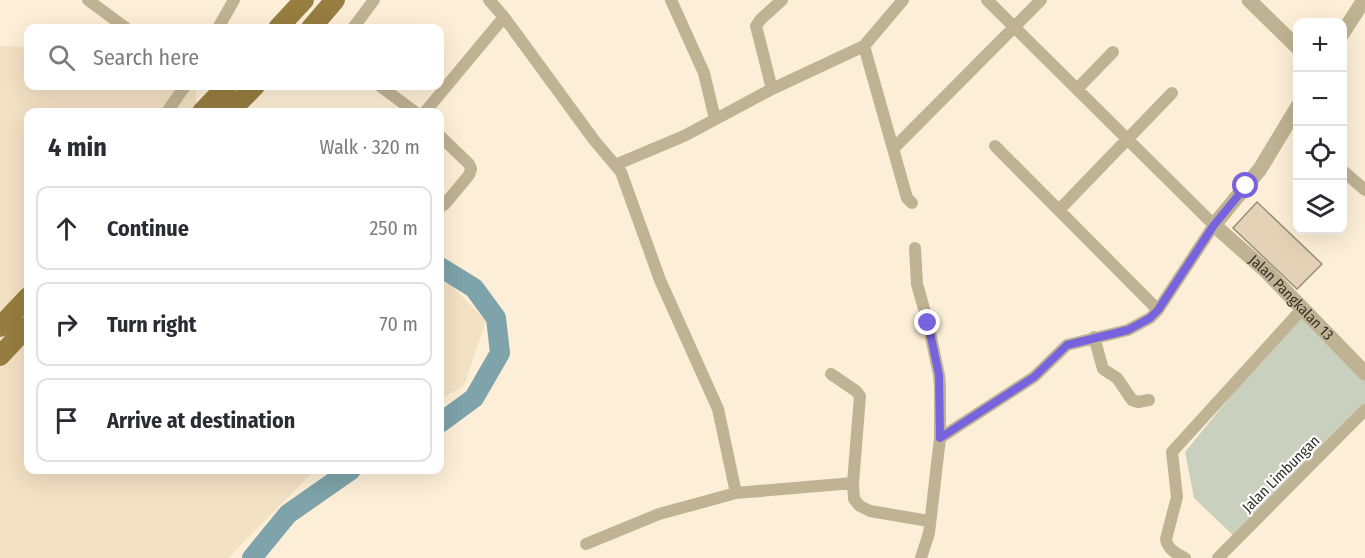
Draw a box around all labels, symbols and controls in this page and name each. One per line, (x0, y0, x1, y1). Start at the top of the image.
map controls (1293, 18, 1347, 234)
button: + (1293, 18, 1347, 72)
search box (24, 24, 444, 90)
icon: search (45, 41, 78, 74)
text: Search here (93, 44, 199, 71)
button: − (1293, 72, 1347, 126)
button: locate (1293, 126, 1347, 180)
text: 4 min (48, 132, 107, 163)
text: Walk · 320 m (320, 135, 420, 159)
route start (1232, 172, 1258, 198)
button: layers (1293, 180, 1347, 234)
icon: ahead (50, 212, 83, 245)
text: Continue (107, 215, 189, 242)
text: 250 m (370, 216, 418, 240)
street label: Jalan Pangkalan 13 (1245, 251, 1337, 344)
icon: right (50, 308, 83, 341)
route end (914, 309, 940, 335)
text: Turn right (107, 311, 196, 338)
text: 70 m (380, 312, 418, 336)
icon: arrive (50, 404, 83, 437)
text: Arrive at destination (107, 407, 295, 434)
street label: Jalan Limbungan (1239, 432, 1323, 516)

